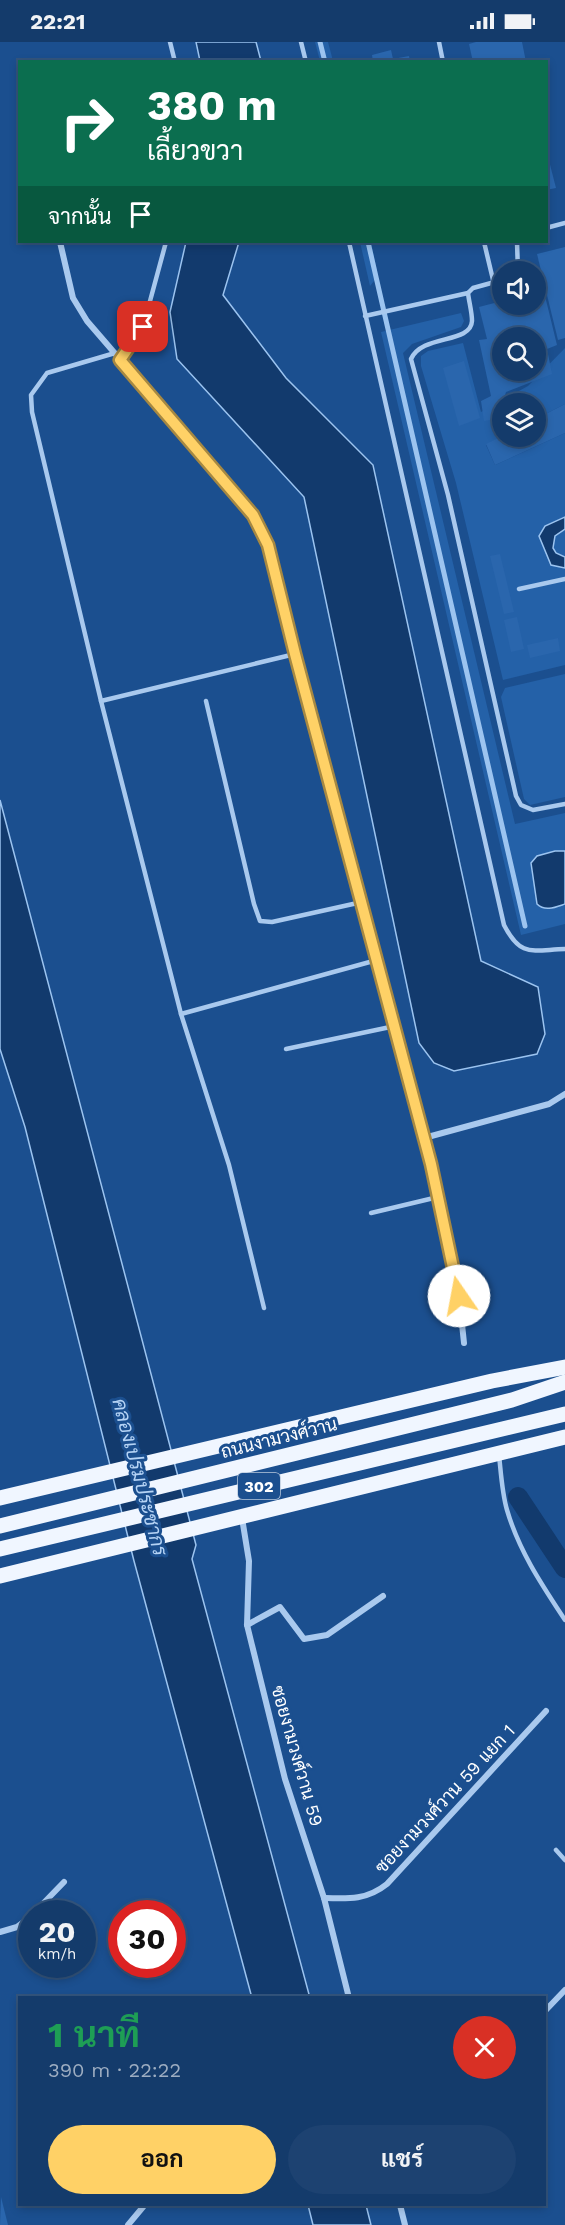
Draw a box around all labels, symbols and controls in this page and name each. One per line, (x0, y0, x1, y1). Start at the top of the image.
text: 22:21 (30, 9, 85, 34)
text: 380 m (147, 81, 277, 130)
icon: right (48, 84, 126, 162)
text: เลี้ยวขวา (147, 135, 243, 167)
icon: arrive (124, 198, 157, 231)
text: จากนั้น (48, 204, 112, 229)
map controls (492, 261, 546, 447)
button: sound (492, 261, 546, 315)
pin (117, 301, 168, 352)
icon: arrive (126, 310, 159, 343)
button: search (492, 327, 546, 381)
button: layers (492, 393, 546, 447)
position arrow (427, 1264, 491, 1328)
water label: คลองเปรมประชากร (107, 1396, 173, 1560)
street label: ถนนงามวงศ์วาน (218, 1411, 339, 1462)
road number: 302 (238, 1473, 280, 1499)
street label: ซอยงามวงศ์วาน 59 (267, 1683, 330, 1829)
street label: ซอยงามวงศ์วาน 59 แยก 1 (369, 1719, 519, 1877)
speed limit sign: 30 (108, 1900, 186, 1978)
text: 20 (38, 1914, 76, 1949)
text: km/h (38, 1945, 76, 1963)
text: 1 นาที (48, 2014, 140, 2056)
button: close (453, 2016, 516, 2079)
text: 390 m · 22:22 (48, 2058, 181, 2082)
button: ออก (48, 2125, 276, 2194)
button: แชร์ (288, 2125, 516, 2194)

